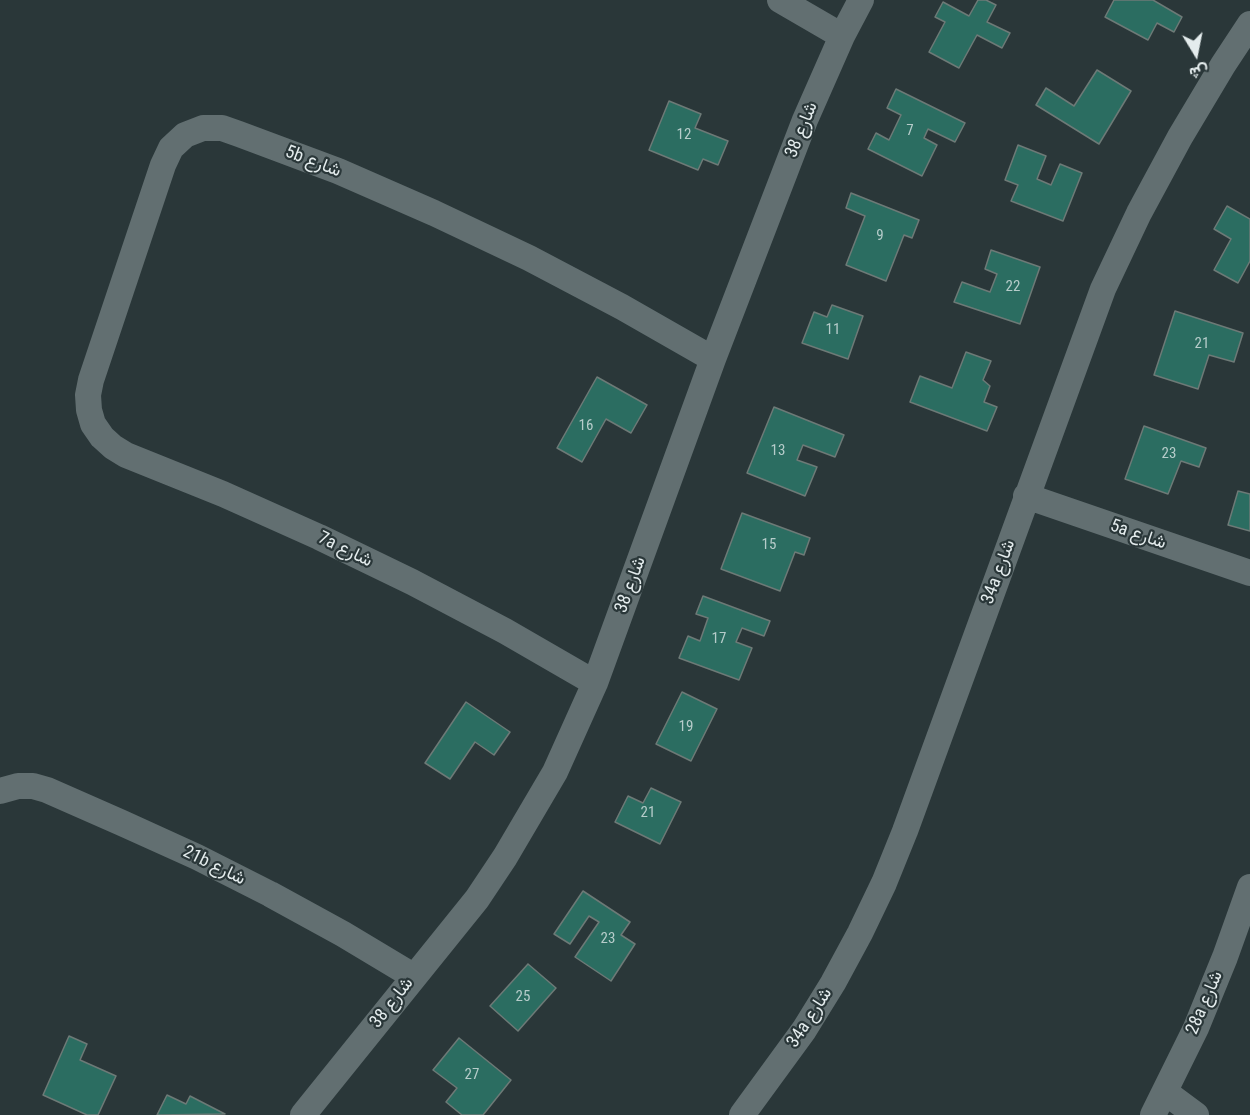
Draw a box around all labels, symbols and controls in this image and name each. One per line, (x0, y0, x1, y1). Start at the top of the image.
north arrow (1166, 24, 1226, 84)
text: ش (1188, 61, 1210, 83)
street label: شارع 38 (781, 99, 823, 161)
house number: 7 (906, 122, 914, 140)
house number: 12 (677, 126, 691, 144)
street label: 5b شارع (282, 142, 344, 182)
house number: 9 (876, 227, 884, 245)
house number: 22 (1006, 278, 1020, 296)
house number: 11 (826, 321, 840, 339)
house number: 21 (1195, 335, 1209, 353)
house number: 16 (579, 417, 593, 435)
house number: 13 (771, 442, 785, 460)
house number: 23 (1162, 445, 1176, 463)
street label: 5a شارع (1107, 515, 1169, 555)
street label: 7a شارع (314, 528, 376, 572)
house number: 15 (762, 536, 776, 554)
street label: 34a شارع (977, 537, 1021, 607)
street label: شارع 38 (611, 554, 651, 616)
house number: 17 (712, 630, 726, 648)
house number: 19 (679, 718, 693, 736)
house number: 21 (641, 804, 655, 822)
street label: 21b شارع (179, 842, 249, 890)
house number: 23 (601, 930, 615, 948)
street label: 28a شارع (1182, 968, 1228, 1038)
street label: شارع 38 (366, 973, 418, 1033)
street label: 34a شارع (783, 984, 837, 1052)
house number: 25 (516, 988, 530, 1006)
house number: 27 (465, 1066, 479, 1084)

